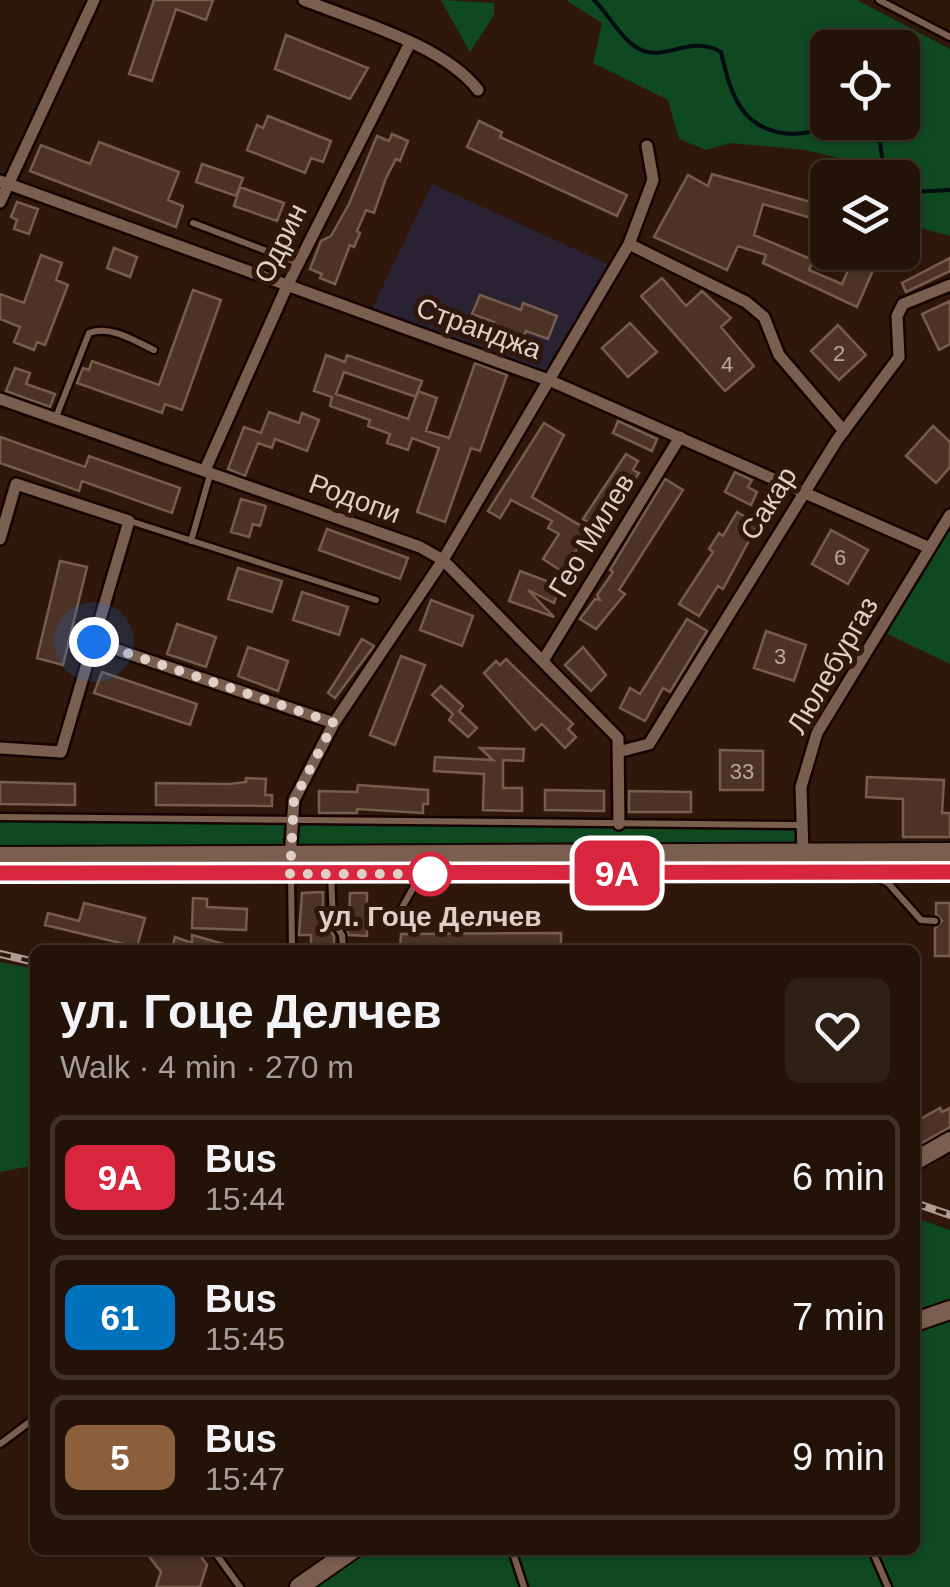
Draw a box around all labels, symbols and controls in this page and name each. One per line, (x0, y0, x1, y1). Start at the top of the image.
map controls (810, 30, 920, 270)
button: locate (810, 30, 920, 140)
button: layers (810, 160, 920, 270)
street label: Одрин (248, 199, 313, 288)
street label: Странджа (412, 292, 546, 365)
house number: 2 (833, 341, 845, 366)
house number: 4 (721, 352, 733, 377)
street label: Сакар (734, 461, 803, 545)
street label: Родопи (305, 468, 405, 529)
street label: Гео Милев (543, 468, 640, 602)
house number: 6 (834, 545, 846, 570)
street label: Люлебургаз (781, 591, 884, 739)
your location (69, 617, 119, 667)
house number: 3 (774, 644, 786, 669)
house number: 33 (730, 759, 754, 784)
line badge: 9А (572, 840, 662, 906)
marker: ул. Гоце Делчев (409, 853, 451, 895)
text: 9А (595, 854, 639, 893)
place label: ул. Гоце Делчев (319, 901, 541, 932)
button: heart (785, 978, 890, 1083)
text: ул. Гоце Делчев (60, 985, 442, 1038)
text: Walk · 4 min · 270 m (60, 1049, 354, 1085)
text: Bus (205, 1138, 277, 1180)
text: 6 min (792, 1156, 885, 1198)
text: 9А (98, 1158, 142, 1197)
text: 15:44 (205, 1181, 285, 1217)
text: Bus (205, 1278, 277, 1320)
text: 7 min (792, 1296, 885, 1338)
text: 61 (101, 1298, 139, 1337)
text: 15:45 (205, 1321, 285, 1357)
text: Bus (205, 1418, 277, 1460)
text: 9 min (792, 1436, 885, 1478)
text: 5 (110, 1438, 130, 1477)
text: 15:47 (205, 1461, 285, 1497)

